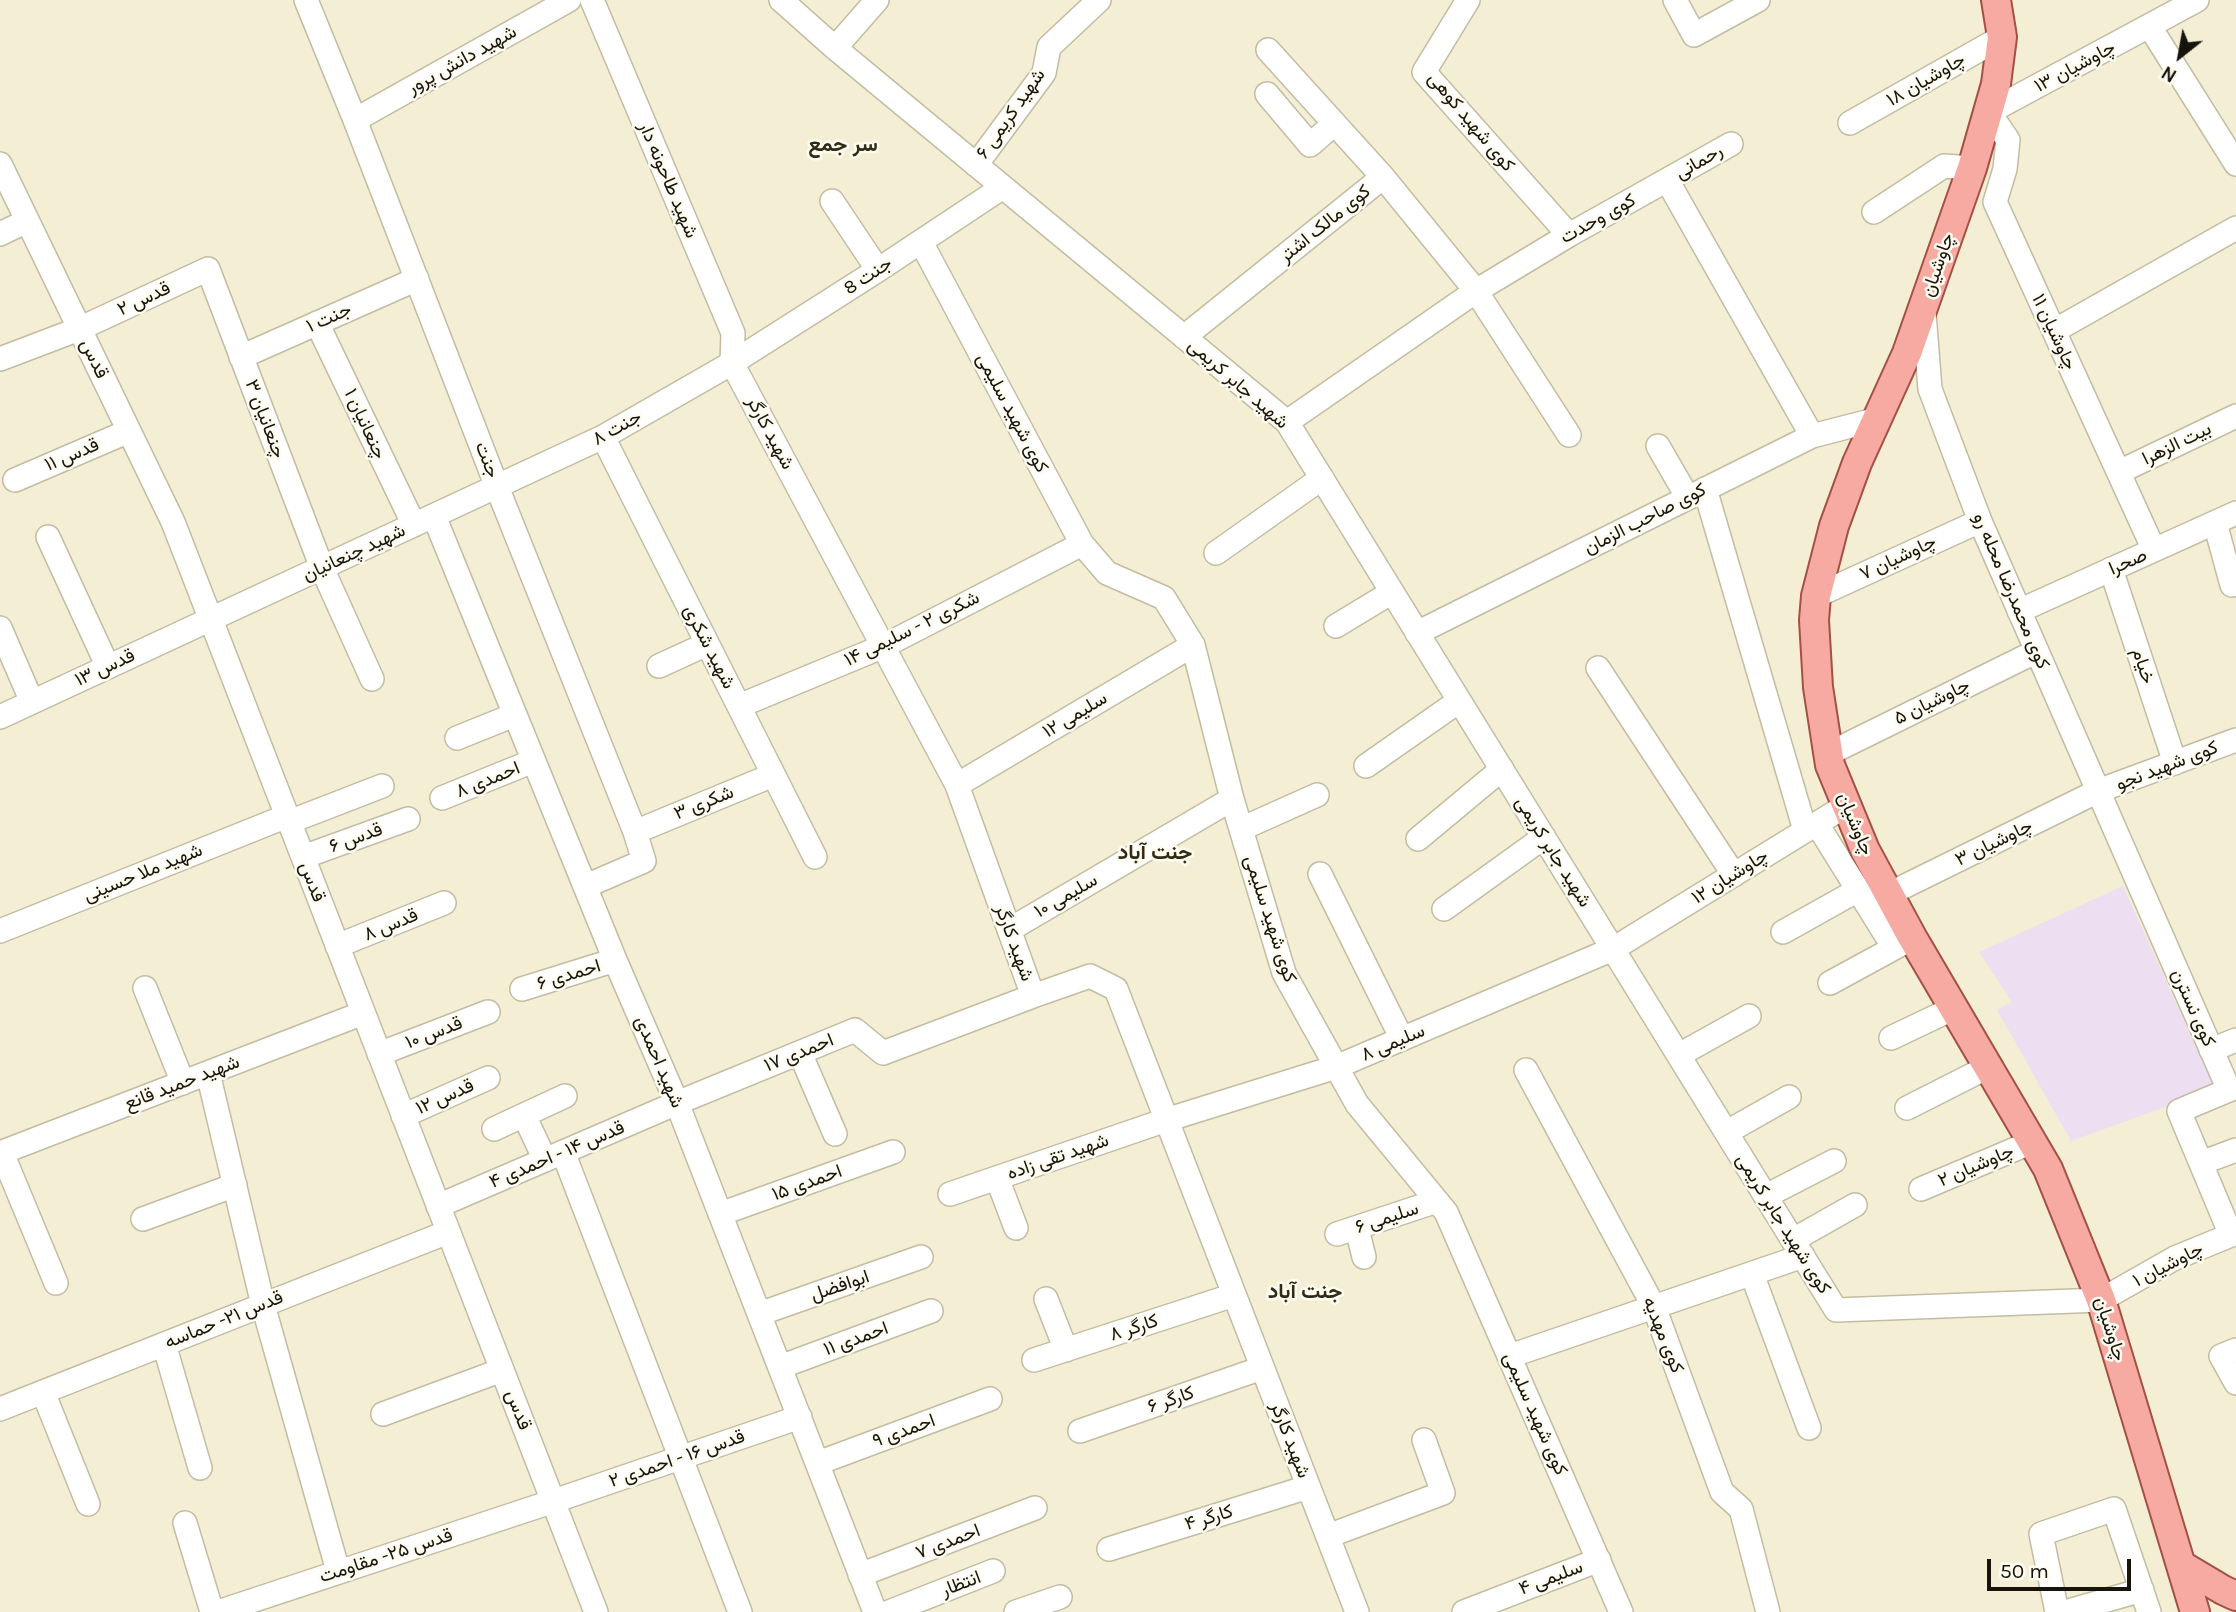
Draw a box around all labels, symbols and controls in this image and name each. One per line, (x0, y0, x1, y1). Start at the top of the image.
street label: شهید دانش پرور (403, 21, 521, 99)
north arrow (2145, 21, 2215, 91)
street label: چاوشیان ۱۳ (2031, 36, 2119, 98)
street label: چاوشیان ۱۸ (1883, 48, 1969, 112)
text: N (2158, 61, 2181, 87)
street label: شهید کریمی ۶ (972, 64, 1050, 164)
street label: کوی شهید کوهی (1423, 67, 1519, 177)
street label: شهيد طاحونه دار (633, 118, 703, 242)
district label: سر جمع (808, 132, 878, 158)
street label: رحمانی (1671, 139, 1727, 185)
street label: کوی مالک اشتر (1275, 180, 1375, 268)
street label: کوی وحدت (1556, 189, 1640, 249)
street label: چاوشیان (1917, 230, 1959, 300)
street label: جنت 8 (840, 252, 896, 300)
street label: قدس ۲ (114, 277, 174, 321)
street label: چاوشیان ۱۱ (2026, 290, 2082, 374)
street label: جنت ۱ (303, 298, 355, 338)
street label: شهید جابر کریمی (1183, 334, 1293, 434)
street label: قدس (75, 335, 113, 383)
street label: کوی شهید سلیمی (971, 349, 1053, 477)
street label: چنعانیان ۳ (240, 377, 290, 461)
street label: چنعانیان ۱ (339, 385, 391, 463)
street label: شهید کارگر (741, 392, 799, 474)
street label: جنت ۸ (589, 405, 645, 451)
street label: بیت الزهرا (2139, 418, 2215, 470)
street label: قدس ۱۱ (41, 433, 103, 477)
street label: جنت (470, 439, 504, 481)
street label: کوی صاحب الزمان (1580, 478, 1710, 560)
street label: کوی محمدرضا محله رو (1968, 509, 2054, 673)
street label: شهید چنعانیان (299, 519, 409, 587)
street label: چاوشیان ۷ (1856, 530, 1940, 586)
street label: صحرا (2105, 544, 2151, 580)
street label: شکری ۲ - سلیمی ۱۴ (841, 586, 983, 672)
street label: شهید شکری (678, 601, 740, 693)
street label: قدس ۱۳ (71, 644, 139, 692)
street label: خیام (2127, 645, 2159, 687)
street label: چاوشیان ۵ (1890, 674, 1974, 730)
street label: سلیمی ۱۲ (1039, 687, 1111, 743)
street label: کوی شهید نجو (2113, 736, 2221, 796)
street label: احمدی ۸ (453, 757, 523, 803)
street label: شکری ۳ (671, 781, 737, 825)
street label: چاوشیان (1832, 789, 1878, 859)
street label: شهید جابر کریمی (1510, 792, 1596, 912)
street label: چاوشیان ۳ (1952, 815, 2036, 871)
street label: قدس ۶ (326, 818, 386, 858)
street label: شهید ملا حسینی (80, 839, 206, 907)
district label: جنت آباد (1118, 840, 1192, 866)
street label: چاوشیان ۱۲ (1688, 845, 1772, 909)
street label: کوی شهید سلیمی (1239, 853, 1301, 985)
street label: قدس (294, 859, 330, 905)
street label: سلیمی ۱۰ (1030, 869, 1102, 923)
street label: شهید کارگر (990, 902, 1038, 984)
street label: قدس ۸ (360, 904, 422, 946)
street label: احمدی ۶ (534, 955, 604, 995)
street label: کوی نسترن (2166, 966, 2220, 1050)
street label: قدس ۱۰ (402, 1012, 466, 1054)
street label: شهید احمدی (629, 1013, 689, 1111)
street label: سلیمی ۸ (1358, 1019, 1428, 1067)
street label: احمدی ۱۷ (761, 1029, 837, 1077)
street label: شهید حمید قانع (121, 1051, 243, 1115)
street label: قدس ۱۲ (412, 1074, 478, 1120)
street label: قدس ۱۴ - احمدی ۴ (486, 1116, 628, 1194)
street label: شهید تقی زاده (1004, 1129, 1112, 1185)
street label: چاوشیان ۲ (1935, 1140, 2017, 1192)
street label: کوی شهید جابر کریمی (1731, 1150, 1835, 1298)
street label: احمدی ۱۵ (769, 1160, 845, 1206)
street label: سلیمی ۶ (1352, 1197, 1422, 1239)
street label: چاوشیان ۱ (2129, 1238, 2207, 1292)
street label: ابوافضل (808, 1265, 872, 1307)
district label: جنت آباد (1268, 1279, 1342, 1305)
street label: قدس ۲۱- حماسه (161, 1286, 287, 1354)
street label: کوی مهدیه (1637, 1294, 1689, 1376)
street label: چاوشیان (2089, 1294, 2131, 1364)
street label: کارگر ۸ (1107, 1309, 1161, 1347)
street label: احمدی ۱۱ (821, 1317, 891, 1361)
street label: کوی شهید سلیمی (1498, 1349, 1572, 1479)
street label: کارگر ۶ (1145, 1381, 1197, 1419)
street label: قدس (500, 1387, 536, 1433)
street label: شهید کارگر (1265, 1399, 1315, 1481)
street label: احمدی ۹ (869, 1409, 939, 1453)
street label: قدس ۱۶ - احمدی ۲ (606, 1425, 748, 1493)
street label: کارگر ۴ (1182, 1500, 1236, 1536)
street label: احمدی ۷ (913, 1519, 983, 1565)
street label: قدس ۲۵- مقاومت (316, 1524, 456, 1588)
scale bar (1991, 1546, 2134, 1590)
street label: سلیمی ۴ (1516, 1555, 1586, 1601)
text: 50 m (2000, 1559, 2049, 1583)
street label: انتظار (938, 1566, 984, 1602)

